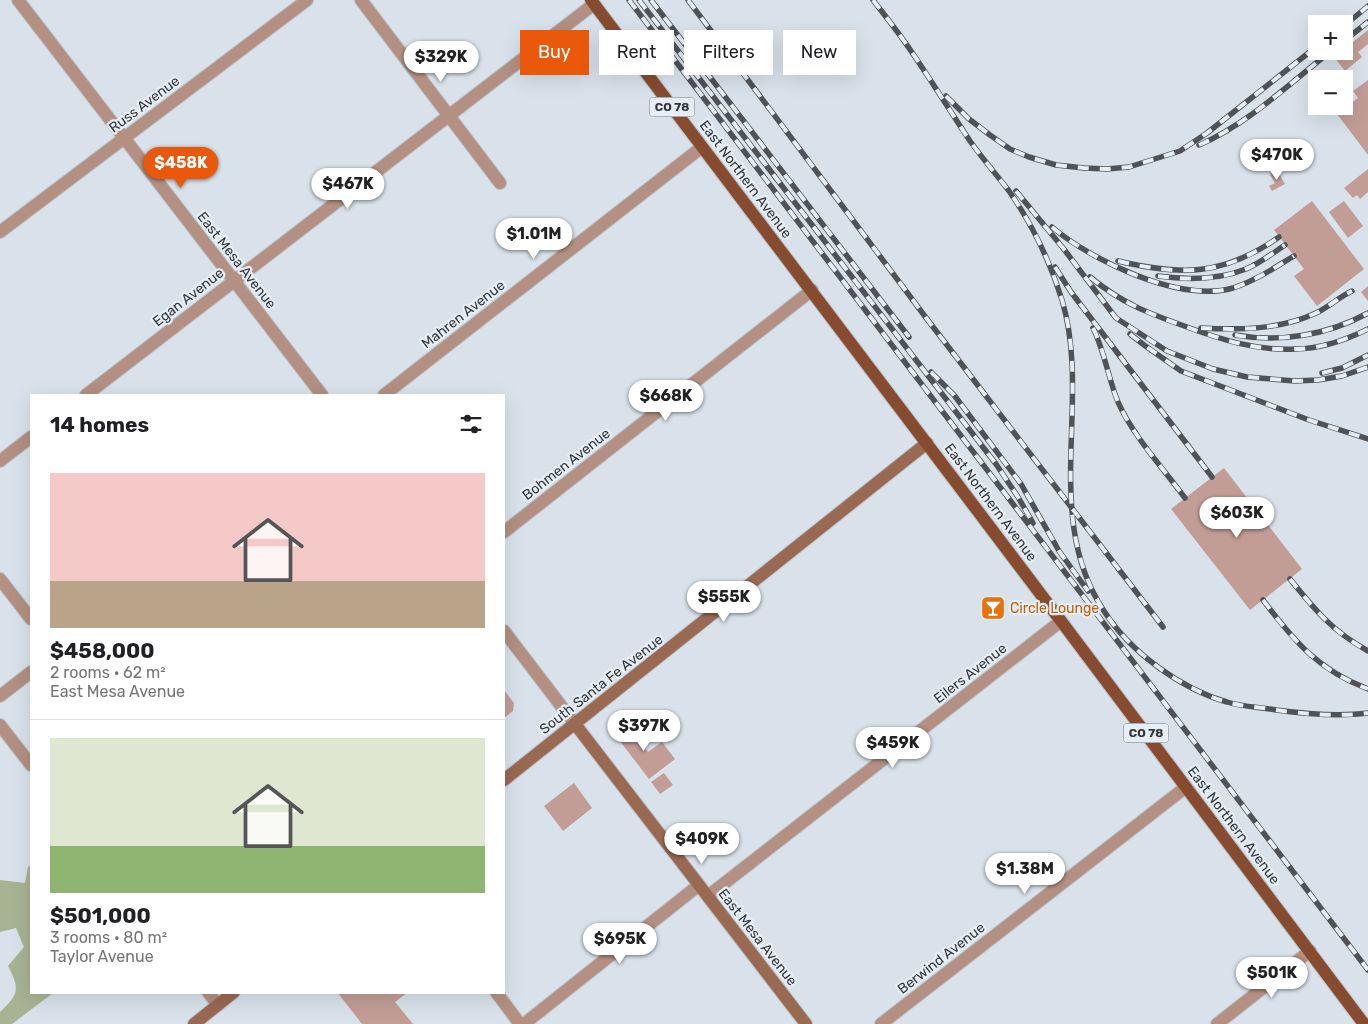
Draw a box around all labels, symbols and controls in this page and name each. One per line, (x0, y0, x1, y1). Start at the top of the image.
map controls (1308, 15, 1353, 115)
button: + (1308, 15, 1353, 60)
chip: Buy (520, 30, 589, 75)
chip: Rent (599, 30, 674, 75)
chip: Filters (684, 30, 773, 75)
chip: New (783, 30, 856, 75)
pin: $329K (406, 41, 476, 83)
text: $329K (415, 47, 467, 66)
button: − (1308, 70, 1353, 115)
street label: Russ Avenue (106, 72, 183, 136)
road number: CO 78 (650, 98, 694, 116)
street label: East Northern Avenue (696, 117, 796, 242)
pin: $470K (1242, 138, 1312, 181)
text: $470K (1251, 145, 1303, 164)
pin: $458K (146, 146, 216, 189)
text: $458K (154, 153, 208, 172)
pin: $467K (313, 168, 383, 210)
text: $467K (322, 174, 374, 193)
street label: East Mesa Avenue (194, 209, 280, 312)
pin: $1.01M (493, 218, 575, 260)
text: $1.01M (506, 224, 562, 243)
street label: Egan Avenue (150, 264, 227, 330)
street label: Mahren Avenue (418, 277, 508, 352)
pin: $668K (631, 380, 701, 422)
text: $668K (640, 386, 692, 405)
icon: filters (457, 410, 485, 438)
text: 14 homes (50, 412, 149, 437)
street label: Bohmen Avenue (519, 425, 614, 504)
street label: East Northern Avenue (941, 440, 1041, 565)
pin: $603K (1202, 496, 1272, 539)
text: $603K (1210, 503, 1264, 522)
icon: home (223, 505, 313, 595)
pin: $555K (689, 580, 759, 623)
text: $555K (698, 587, 750, 606)
bar icon: Circle Lounge (980, 595, 1006, 621)
place label: Circle Lounge (1010, 600, 1099, 617)
street label: South Santa Fe Avenue (536, 631, 667, 738)
text: $458,000 (50, 638, 155, 663)
street label: Eilers Avenue (931, 640, 1010, 707)
text: 2 rooms · 62 m² (50, 663, 166, 682)
text: East Mesa Avenue (50, 682, 185, 701)
pin: $397K (609, 710, 679, 752)
text: $397K (618, 716, 670, 735)
road number: CO 78 (1124, 724, 1168, 742)
pin: $459K (858, 726, 928, 769)
text: $459K (867, 733, 919, 752)
street label: East Northern Avenue (1184, 763, 1284, 888)
icon: home (223, 771, 313, 861)
pin: $409K (667, 822, 737, 865)
text: $409K (675, 829, 729, 848)
pin: $1.38M (984, 852, 1066, 895)
text: $1.38M (996, 859, 1054, 878)
street label: East Mesa Avenue (715, 886, 801, 989)
text: $501,000 (50, 903, 151, 928)
street label: Berwind Avenue (894, 919, 988, 998)
pin: $695K (585, 922, 655, 965)
text: 3 rooms · 80 m² (50, 928, 167, 947)
text: $695K (594, 929, 646, 948)
text: Taylor Avenue (50, 947, 154, 966)
pin: $501K (1237, 956, 1307, 999)
text: $501K (1247, 963, 1297, 982)

